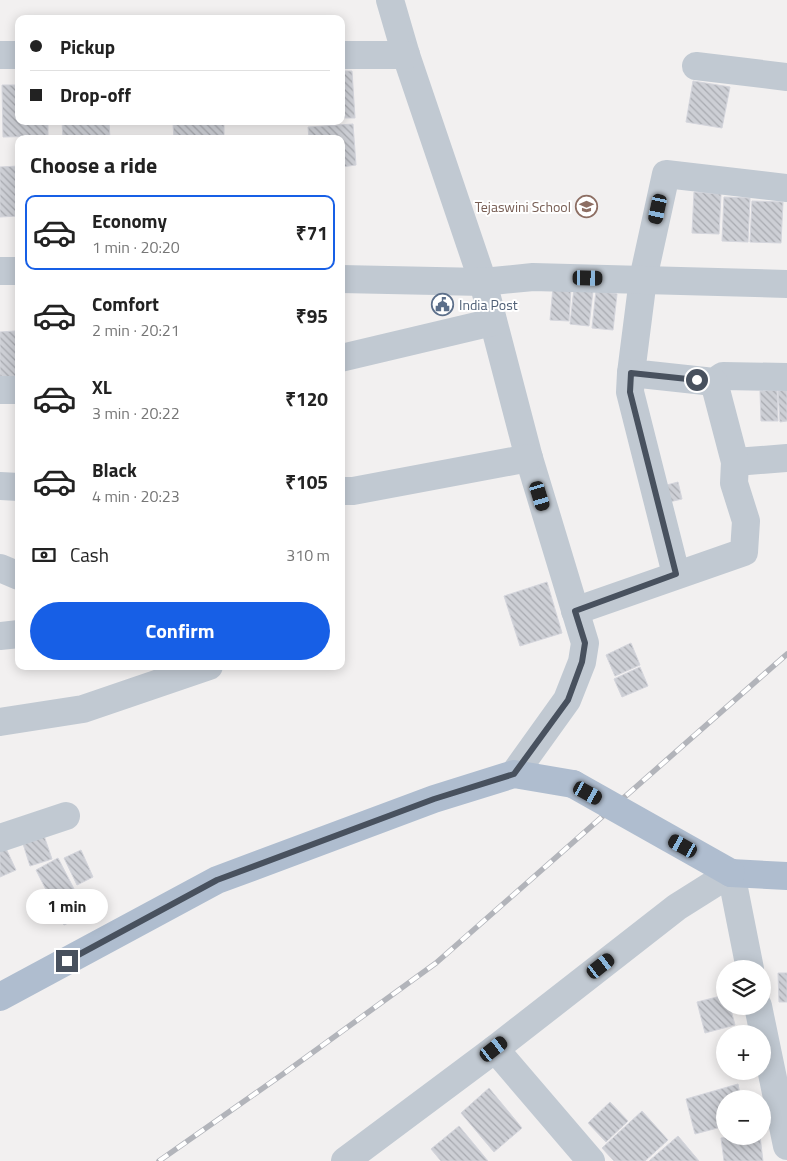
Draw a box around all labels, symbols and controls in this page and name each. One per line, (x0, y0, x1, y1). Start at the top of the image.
text: Pickup (60, 32, 115, 61)
text: Drop-off (60, 80, 131, 109)
text: Choose a ride (30, 148, 157, 182)
car (647, 193, 668, 225)
school or university icon: Tejaswini School (575, 194, 599, 218)
place label: Tejaswini School (475, 196, 571, 217)
text: Economy (92, 206, 167, 235)
icon: car (32, 210, 77, 255)
text: ₹71 (296, 218, 328, 247)
text: 1 min · 20:20 (92, 235, 180, 259)
car (572, 270, 603, 286)
text: Comfort (92, 289, 159, 318)
public building icon: India Post (431, 292, 455, 316)
icon: car (32, 293, 77, 338)
place label: India Post (459, 294, 518, 315)
text: ₹95 (296, 301, 328, 330)
text: 2 min · 20:21 (92, 318, 180, 342)
route start (686, 369, 708, 391)
text: XL (92, 372, 112, 401)
icon: car (32, 376, 77, 421)
text: ₹120 (285, 384, 328, 413)
text: 3 min · 20:22 (92, 401, 180, 425)
text: Black (92, 455, 137, 484)
icon: car (32, 459, 77, 504)
text: ₹105 (285, 467, 328, 496)
car (528, 479, 551, 513)
text: 4 min · 20:23 (92, 484, 180, 508)
text: Cash (70, 540, 109, 569)
icon: cash (30, 541, 58, 569)
text: 310 m (286, 543, 330, 567)
button: Confirm (30, 602, 330, 660)
car (571, 779, 604, 807)
car (666, 832, 699, 860)
callout: 1 min (26, 888, 108, 924)
text: 1 min (48, 894, 86, 918)
route end (56, 950, 78, 972)
car (584, 951, 617, 981)
map controls (716, 960, 771, 1145)
button: layers (716, 960, 771, 1015)
button: + (716, 1025, 771, 1080)
car (477, 1034, 510, 1064)
button: − (716, 1090, 771, 1145)

